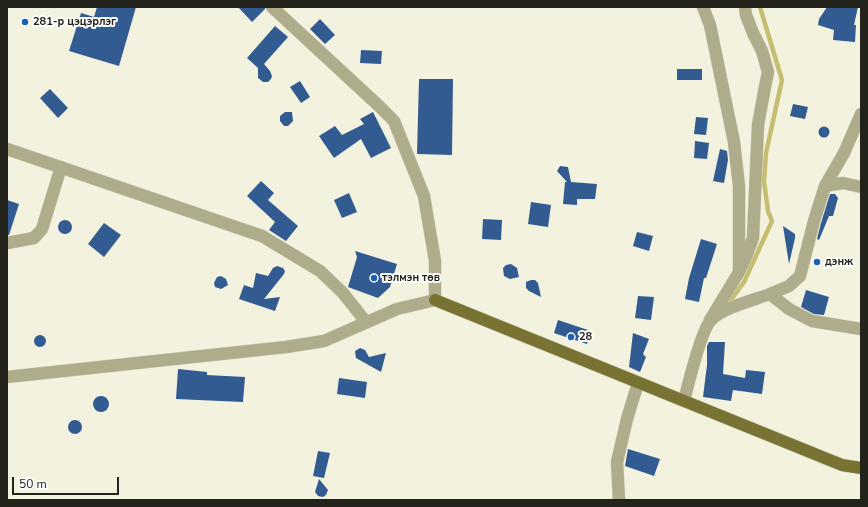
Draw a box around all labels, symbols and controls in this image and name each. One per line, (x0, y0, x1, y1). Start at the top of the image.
place label: 281-р цэцэрлэг (33, 15, 116, 29)
marker: 281-р цэцэрлэг (20, 17, 30, 27)
place label: дэнж (825, 255, 853, 269)
marker: дэнж (812, 257, 822, 267)
place label: тэлмэн төв (382, 271, 440, 285)
marker: тэлмэн төв (369, 273, 379, 283)
place label: 28 (579, 330, 592, 344)
marker: 28 (566, 332, 576, 342)
scale bar (14, 469, 121, 495)
text: 50 m (19, 476, 47, 492)

